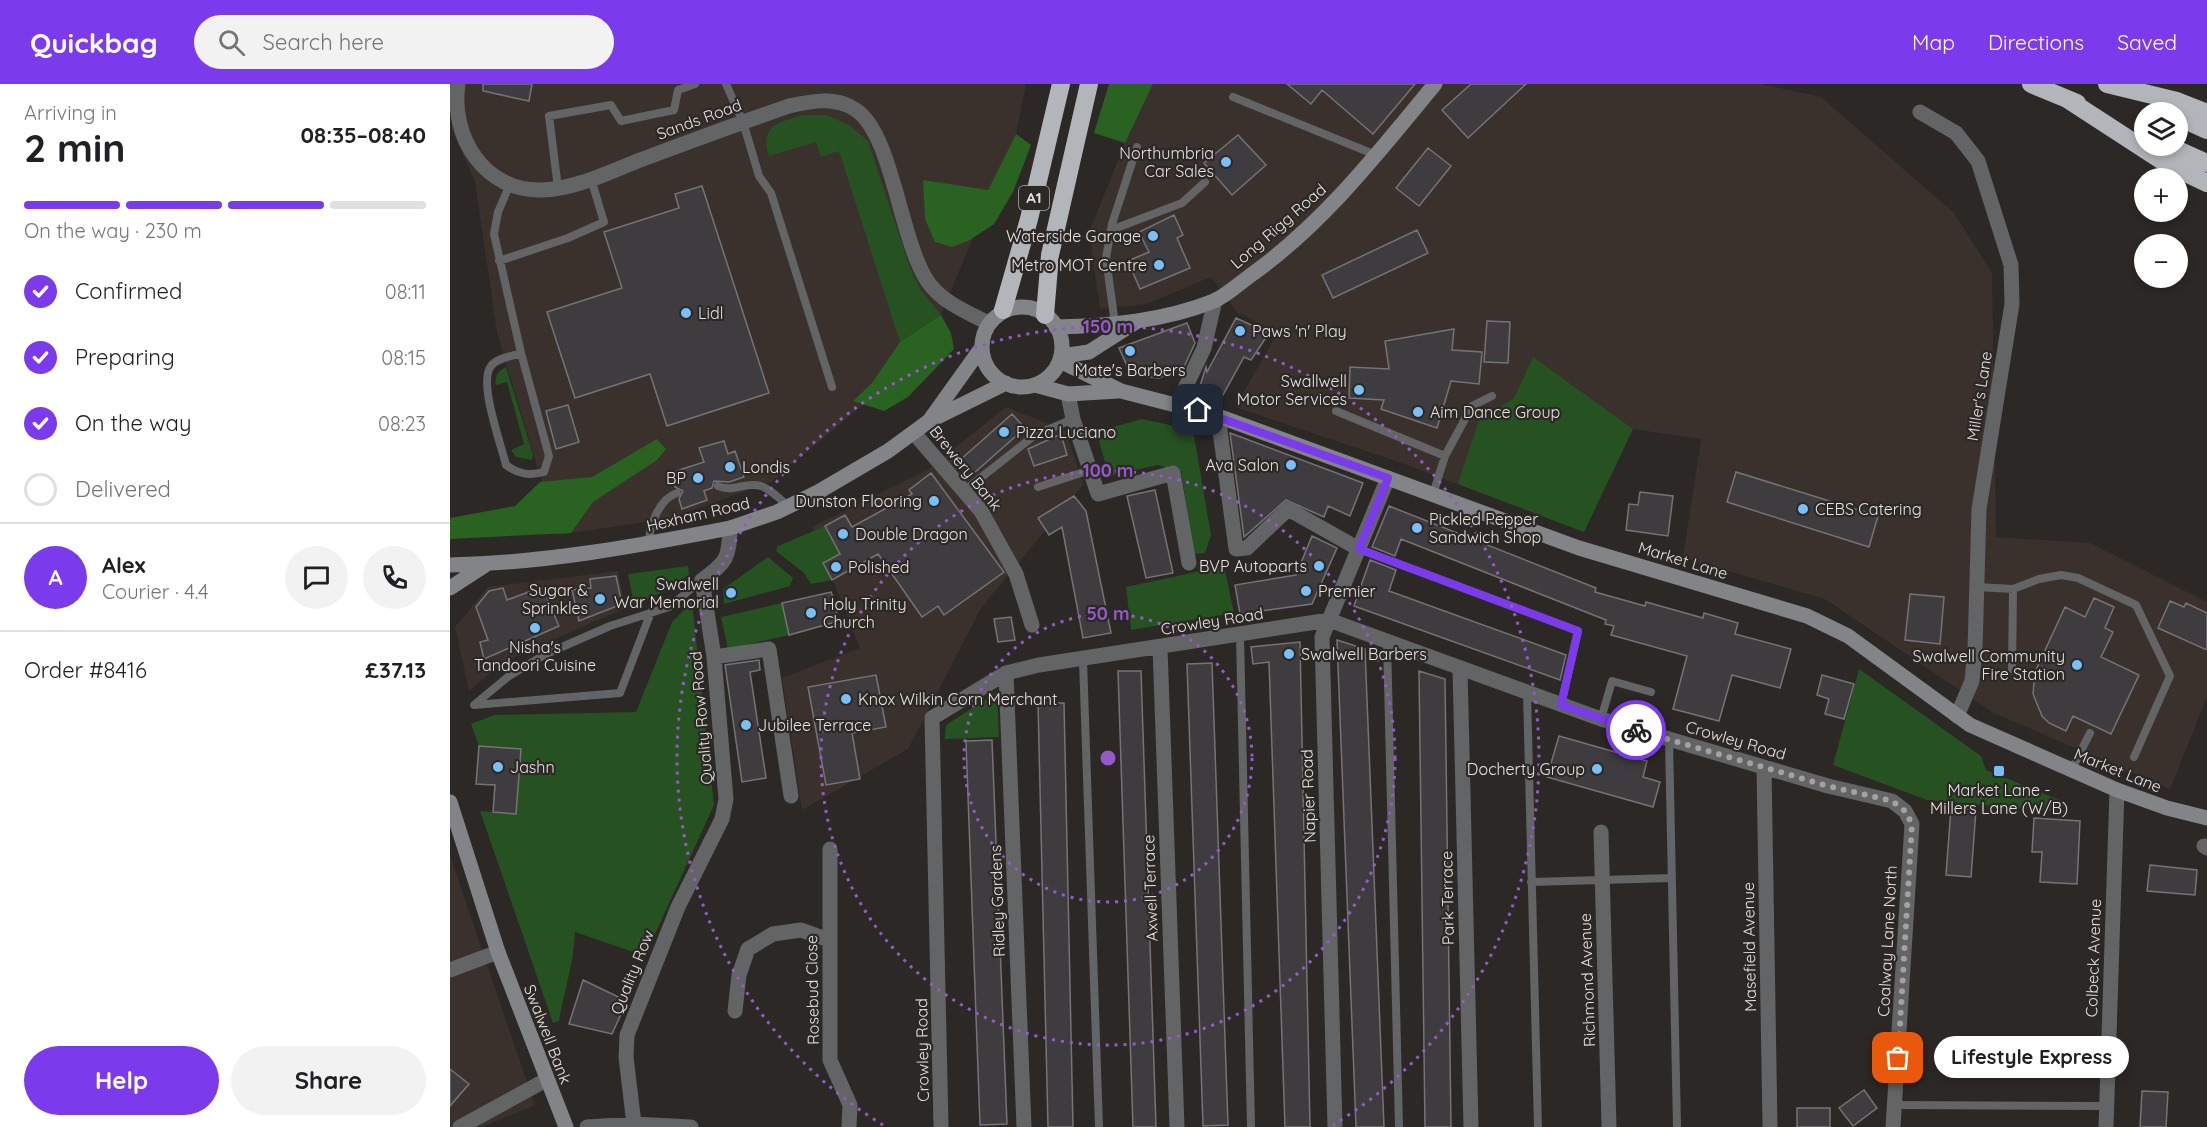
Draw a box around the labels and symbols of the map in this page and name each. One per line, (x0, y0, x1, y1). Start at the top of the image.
street label: Sands Road (654, 94, 744, 144)
place label: Northumbria Car Sales (1119, 143, 1214, 181)
marker: Northumbria Car Sales (1219, 155, 1233, 169)
street label: Long Rigg Road (1226, 179, 1330, 273)
road number: A1 (1019, 186, 1049, 210)
place label: Waterside Garage (1006, 226, 1141, 246)
marker: Waterside Garage (1146, 229, 1160, 243)
place label: Metro MOT Centre (1011, 255, 1147, 275)
marker: Metro MOT Centre (1152, 258, 1166, 272)
place label: Lidl (698, 303, 723, 323)
marker: Lidl (679, 306, 693, 320)
text: 150 m (1083, 315, 1133, 338)
place label: Paws 'n' Play (1252, 321, 1347, 341)
marker: Paws 'n' Play (1233, 324, 1247, 338)
marker: Mate's Barbers (1123, 344, 1137, 358)
street label: Miller's Lane (1962, 350, 1996, 442)
place label: Mate's Barbers (1075, 360, 1185, 380)
place label: Swallwell Motor Services (1237, 371, 1347, 409)
marker: Swallwell Motor Services (1352, 383, 1366, 397)
pin (1172, 384, 1223, 435)
place label: Aim Dance Group (1430, 402, 1560, 422)
marker: Aim Dance Group (1411, 405, 1425, 419)
street label: Brewery Bank (926, 421, 1006, 515)
place label: Pizza Luciano (1016, 422, 1116, 442)
marker: Pizza Luciano (997, 425, 1011, 439)
place label: Ava Salon (1205, 455, 1279, 475)
place label: Londis (742, 457, 790, 477)
marker: Ava Salon (1284, 458, 1298, 472)
text: 100 m (1083, 459, 1133, 482)
marker: Londis (723, 460, 737, 474)
place label: BP (666, 468, 686, 488)
marker: BP (691, 471, 705, 485)
place label: Dunston Flooring (795, 491, 922, 511)
street label: Hexham Road (644, 492, 752, 536)
marker: Dunston Flooring (927, 494, 941, 508)
place label: CEBS Catering (1815, 499, 1922, 519)
marker: CEBS Catering (1796, 502, 1810, 516)
place label: Pickled Pepper Sandwich Shop (1429, 509, 1541, 547)
marker: Pickled Pepper Sandwich Shop (1410, 521, 1424, 535)
place label: Double Dragon (855, 524, 968, 544)
marker: Double Dragon (836, 527, 850, 541)
street label: Market Lane (1636, 537, 1730, 583)
place label: BVP Autoparts (1199, 556, 1307, 576)
place label: Polished (848, 557, 909, 577)
marker: BVP Autoparts (1312, 559, 1326, 573)
marker: Polished (829, 560, 843, 574)
place label: Swalwell War Memorial (614, 574, 719, 612)
place label: Sugar & Sprinkles (522, 580, 588, 618)
place label: Premier (1318, 581, 1376, 601)
marker: Premier (1299, 584, 1313, 598)
marker: Swalwell War Memorial (724, 586, 738, 600)
marker: Sugar & Sprinkles (593, 592, 607, 606)
place label: Holy Trinity Church (823, 594, 907, 632)
text: 50 m (1086, 602, 1130, 625)
street label: Crowley Road (1159, 603, 1265, 639)
marker: Holy Trinity Church (804, 606, 818, 620)
marker: Nisha's Tandoori Cuisine (528, 621, 542, 635)
place label: Nisha's Tandoori Cuisine (474, 637, 596, 675)
place label: Swalwell Barbers (1301, 644, 1427, 664)
place label: Swalwell Community Fire Station (1912, 646, 2065, 684)
marker: Swalwell Barbers (1282, 647, 1296, 661)
street label: Quality Row Road (685, 651, 717, 785)
marker: Swalwell Community Fire Station (2070, 658, 2084, 672)
place label: Knox Wilkin Corn Merchant (858, 689, 1057, 709)
marker: Knox Wilkin Corn Merchant (839, 692, 853, 706)
courier (1606, 700, 1666, 760)
place label: Jubilee Terrace (758, 715, 871, 735)
street label: Crowley Road (1683, 716, 1789, 764)
marker: Jubilee Terrace (739, 718, 753, 732)
street label: Market Lane (2071, 743, 2165, 797)
centre of rings (1098, 748, 1118, 768)
street label: Napier Road (1296, 749, 1320, 843)
place label: Jashn (510, 757, 555, 777)
place label: Docherty Group (1467, 759, 1585, 779)
marker: Jashn (491, 760, 505, 774)
marker: Docherty Group (1590, 762, 1604, 776)
marker: Market Lane - Millers Lane (W/B) (1992, 764, 2006, 778)
place label: Market Lane - Millers Lane (W/B) (1930, 780, 2068, 818)
street label: Axwell Terrace (1138, 834, 1162, 942)
street label: Ridley Gardens (985, 845, 1009, 957)
street label: Park Terrace (1436, 851, 1458, 945)
street label: Coalway Lane North (1873, 865, 1901, 1017)
street label: Masefield Avenue (1738, 882, 1760, 1012)
street label: Colbeck Avenue (2081, 898, 2105, 1018)
street label: Richmond Avenue (1575, 913, 1599, 1047)
street label: Quality Row (606, 927, 658, 1017)
street label: Rosebud Close (801, 935, 823, 1045)
street label: Swalwell Bank (520, 981, 576, 1087)
street label: Crowley Road (911, 998, 933, 1102)
pin (1872, 1032, 1923, 1083)
callout: Lifestyle Express (1934, 1037, 2129, 1079)

